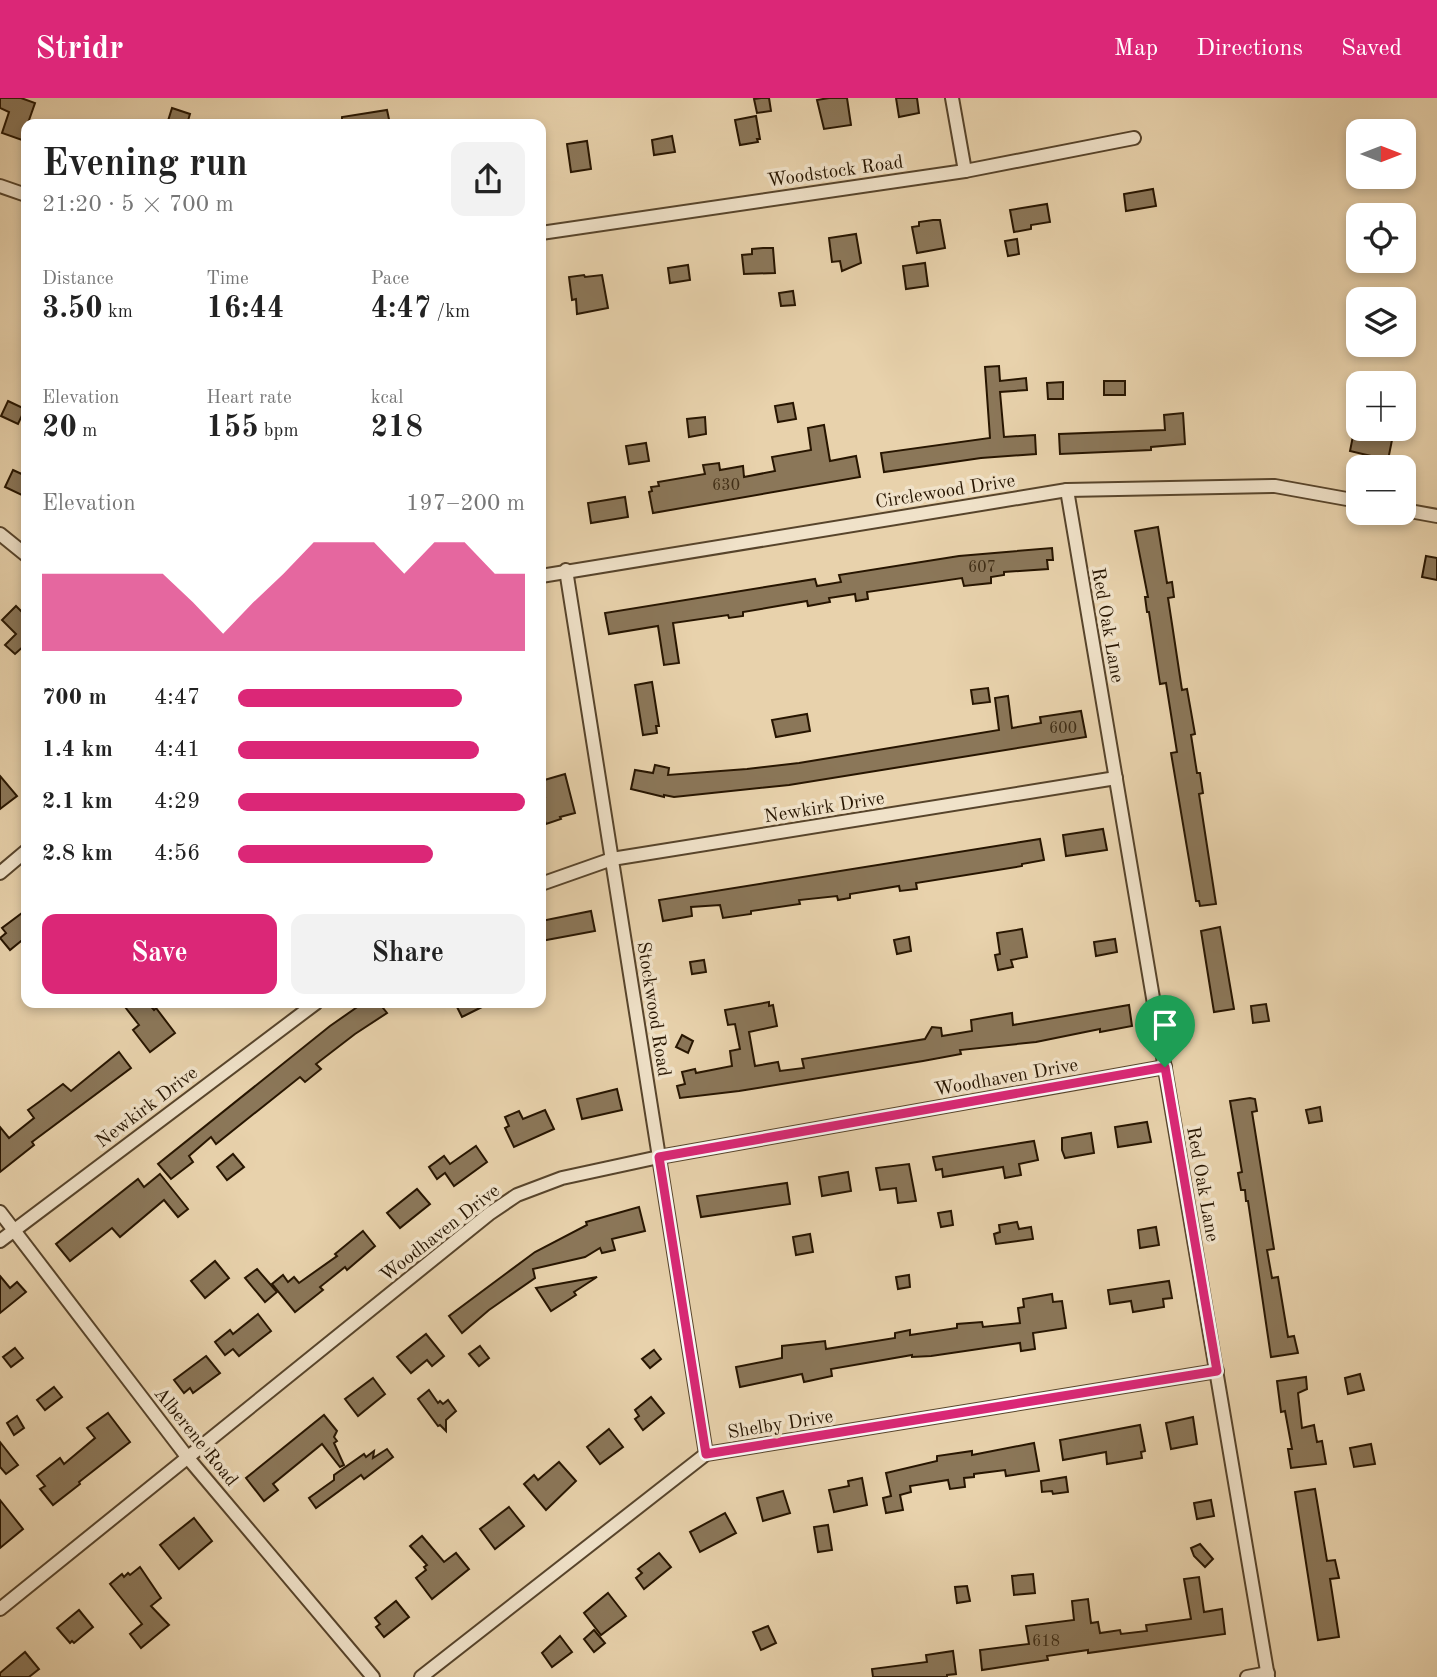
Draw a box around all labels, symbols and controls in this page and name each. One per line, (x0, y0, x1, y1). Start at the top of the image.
text: Stridr (35, 33, 124, 66)
text: Map (1114, 37, 1158, 61)
text: Directions (1196, 37, 1303, 61)
text: Saved (1341, 37, 1402, 61)
north arrow (1346, 119, 1416, 189)
map controls (1346, 119, 1416, 525)
button: share (451, 142, 525, 216)
text: Evening run (42, 146, 248, 184)
street label: Woodstock Road (766, 153, 905, 191)
text: 21:20 · 5 × 700 m (42, 193, 234, 216)
button: locate (1346, 203, 1416, 273)
text: Distance (42, 270, 114, 289)
text: Time (206, 270, 249, 289)
text: Pace (371, 270, 409, 289)
button: layers (1346, 287, 1416, 357)
text: 3.50 (42, 294, 103, 324)
text: 16:44 (206, 294, 284, 324)
text: 4:47 (371, 294, 431, 324)
text: km (103, 303, 133, 322)
text: /km (431, 303, 470, 322)
button: + (1346, 371, 1416, 441)
text: Elevation (42, 389, 119, 408)
text: Heart rate (206, 389, 292, 408)
text: kcal (371, 389, 403, 408)
text: 20 (42, 413, 77, 443)
text: 155 (206, 413, 259, 443)
text: 218 (371, 413, 423, 443)
text: m (77, 422, 97, 441)
text: bpm (259, 422, 299, 441)
button: − (1346, 455, 1416, 525)
street label: Circlewood Drive (874, 472, 1017, 513)
house number: 630 (712, 478, 740, 494)
text: Elevation (42, 492, 136, 515)
text: 197–200 m (406, 492, 525, 515)
house number: 607 (968, 560, 996, 576)
street label: Red Oak Lane (1087, 566, 1126, 684)
text: 700 m (42, 686, 107, 709)
text: 4:47 (154, 686, 200, 709)
house number: 600 (1049, 721, 1077, 737)
text: 1.4 km (42, 738, 113, 761)
text: 4:41 (154, 738, 200, 761)
text: 2.1 km (42, 790, 113, 813)
text: 4:29 (154, 790, 200, 813)
street label: Newkirk Drive (763, 790, 886, 827)
text: 2.8 km (42, 842, 113, 865)
text: 4:56 (154, 842, 200, 865)
button: Save (42, 914, 277, 994)
button: Share (291, 914, 525, 994)
street label: Stockwood Road (632, 941, 673, 1078)
pin (1135, 995, 1195, 1067)
icon: arrive (1146, 1006, 1184, 1044)
street label: Woodhaven Drive (933, 1056, 1080, 1100)
street label: Newkirk Drive (93, 1064, 202, 1152)
street label: Red Oak Lane (1182, 1125, 1221, 1243)
street label: Woodhaven Drive (377, 1182, 504, 1286)
street label: Alberene Road (150, 1384, 241, 1491)
street label: Shelby Drive (726, 1408, 835, 1443)
house number: 618 (1032, 1634, 1060, 1650)

